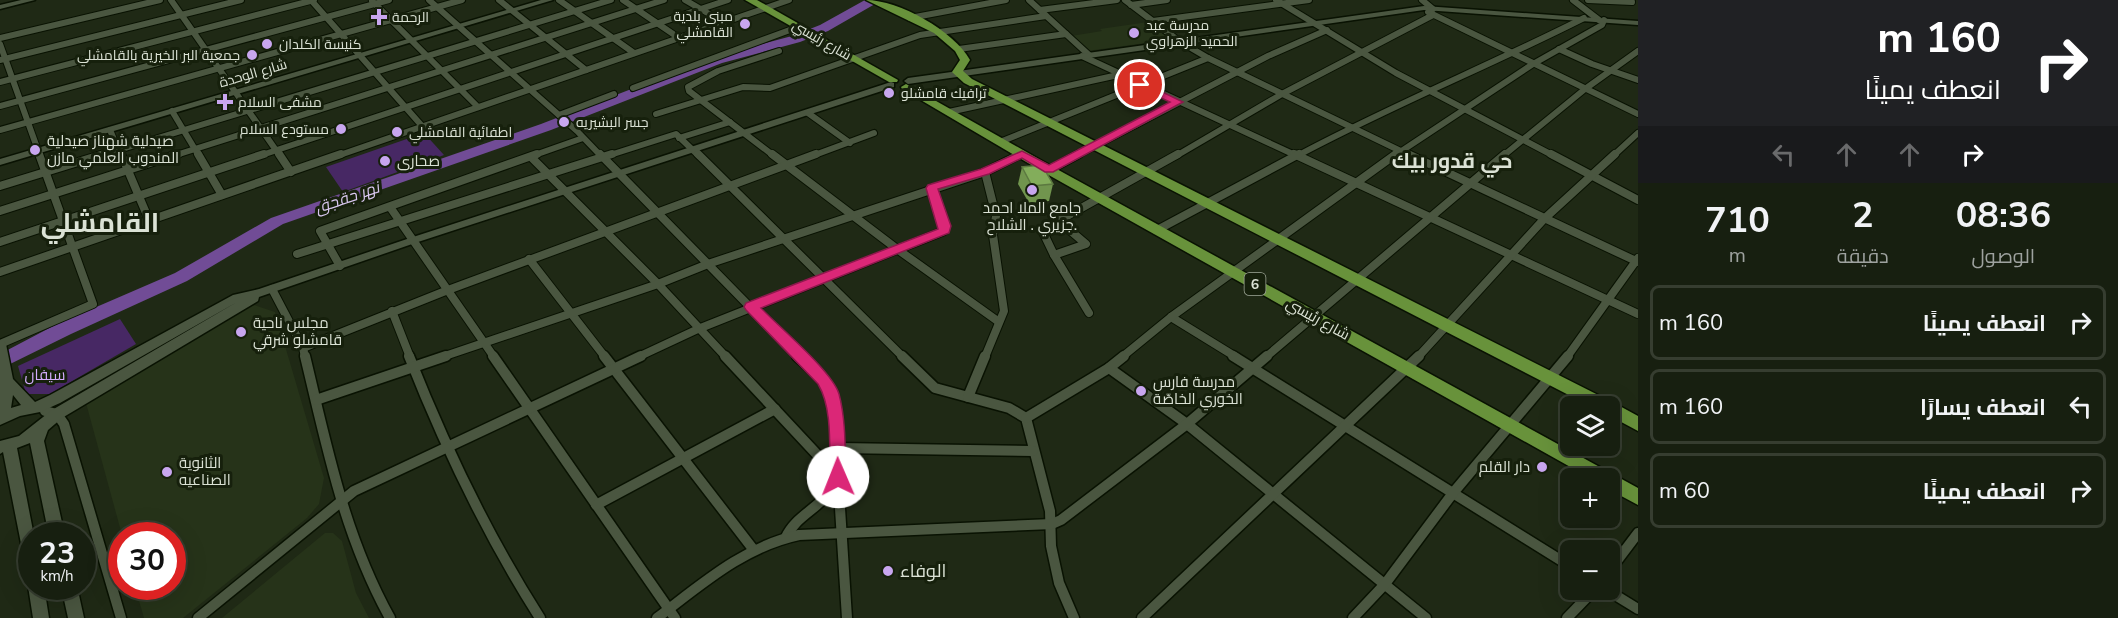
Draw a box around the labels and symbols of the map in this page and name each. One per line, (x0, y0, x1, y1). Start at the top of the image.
place label: مبنى بلدية القامشلي (673, 7, 733, 44)
marker: الرحمة (370, 8, 388, 26)
place label: الرحمة (392, 8, 429, 27)
street label: شارع رئيسي (788, 16, 855, 66)
place label: مدرسة عبد الحميد الزهراوي (1146, 16, 1238, 53)
marker: مبنى بلدية القامشلي (738, 17, 752, 31)
marker: مدرسة عبد الحميد الزهراوي (1127, 26, 1141, 40)
place label: كنيسة الكلدان (279, 35, 361, 54)
marker: كنيسة الكلدان (260, 37, 274, 51)
place label: جمعية البر الخيرية بالقامشلي (77, 46, 240, 67)
marker: جمعية البر الخيرية بالقامشلي (245, 48, 259, 62)
street label: شارع الوحدة (217, 55, 289, 92)
pin (1114, 59, 1165, 110)
place label: ترافيك قامشلو (901, 84, 987, 103)
marker: ترافيك قامشلو (882, 86, 896, 100)
marker: مشفى السلام (216, 93, 234, 111)
place label: مشفى السلام (238, 93, 322, 112)
place label: جسر البشيريه (576, 113, 648, 132)
marker: جسر البشيريه (557, 115, 571, 129)
place label: مستودع السلام (240, 120, 329, 139)
marker: مستودع السلام (334, 122, 348, 136)
place label: اطفائية القامشلي (409, 123, 512, 144)
marker: اطفائية القامشلي (390, 125, 404, 139)
place label: صيدلية شهناز صيدلية المندوب العلمي مازن (47, 131, 179, 170)
marker: صيدلية شهناز صيدلية المندوب العلمي مازن (28, 143, 42, 157)
district label: حي قدور بيك (1392, 147, 1512, 178)
place label: صحارى (397, 151, 440, 171)
marker: صحارى (378, 154, 392, 168)
water label: نهر جقجق (312, 176, 384, 219)
marker: جامع الملا احمد جزيري . الشلاح. (1025, 183, 1039, 197)
place label: جامع الملا احمد جزيري . الشلاح. (983, 198, 1081, 237)
district label: القامشلي (41, 205, 159, 245)
road number: 6 (1244, 273, 1266, 295)
street label: شارع رئيسي (1282, 293, 1353, 346)
place label: مجلس ناحية قامشلو شرقي (253, 313, 342, 352)
marker: مجلس ناحية قامشلو شرقي (234, 325, 248, 339)
park label: سيفان (25, 365, 65, 385)
place label: مدرسة فارس الخوري الخاصّة (1153, 372, 1243, 411)
marker: مدرسة فارس الخوري الخاصّة (1134, 384, 1148, 398)
position arrow (806, 445, 870, 509)
place label: الثانوية الصناعيه (179, 453, 231, 490)
place label: دار القلم (1479, 457, 1530, 477)
marker: دار القلم (1535, 460, 1549, 474)
marker: الثانوية الصناعيه (160, 465, 174, 479)
speed limit sign: 30 (108, 522, 186, 600)
place label: الوفاء (900, 559, 946, 583)
marker: الوفاء (881, 564, 895, 578)

